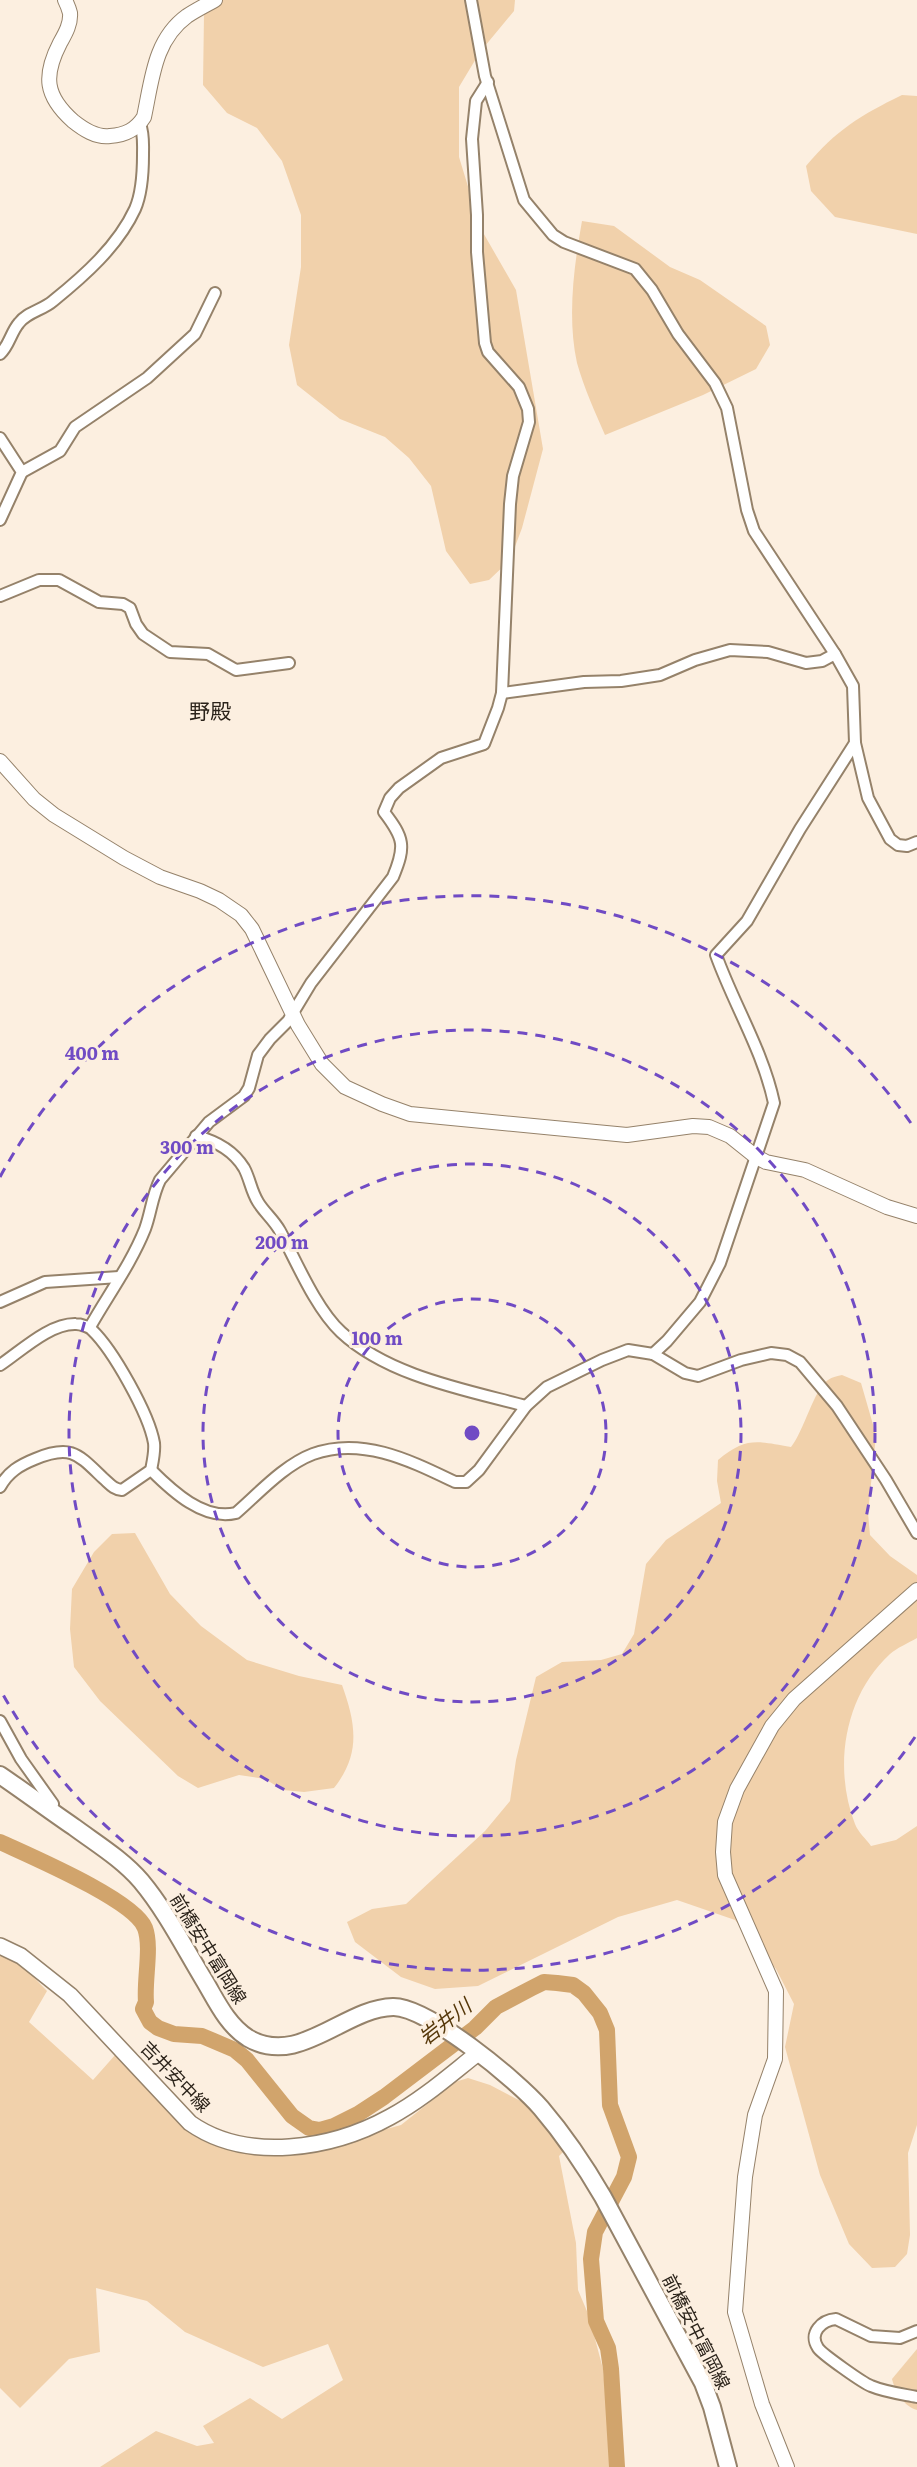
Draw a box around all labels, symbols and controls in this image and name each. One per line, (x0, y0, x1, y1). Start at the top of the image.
district label: 野殿 (189, 694, 231, 725)
text: 400 m (65, 1039, 119, 1066)
text: 300 m (160, 1133, 214, 1160)
text: 200 m (255, 1228, 309, 1255)
text: 100 m (351, 1324, 403, 1351)
centre of rings (462, 1423, 482, 1443)
street label: 前橋安中富岡線 (164, 1888, 254, 2009)
water label: 岩井川 (411, 1989, 478, 2051)
street label: 吉井安中線 (135, 2034, 217, 2118)
street label: 前橋安中富岡線 (657, 2269, 738, 2394)

